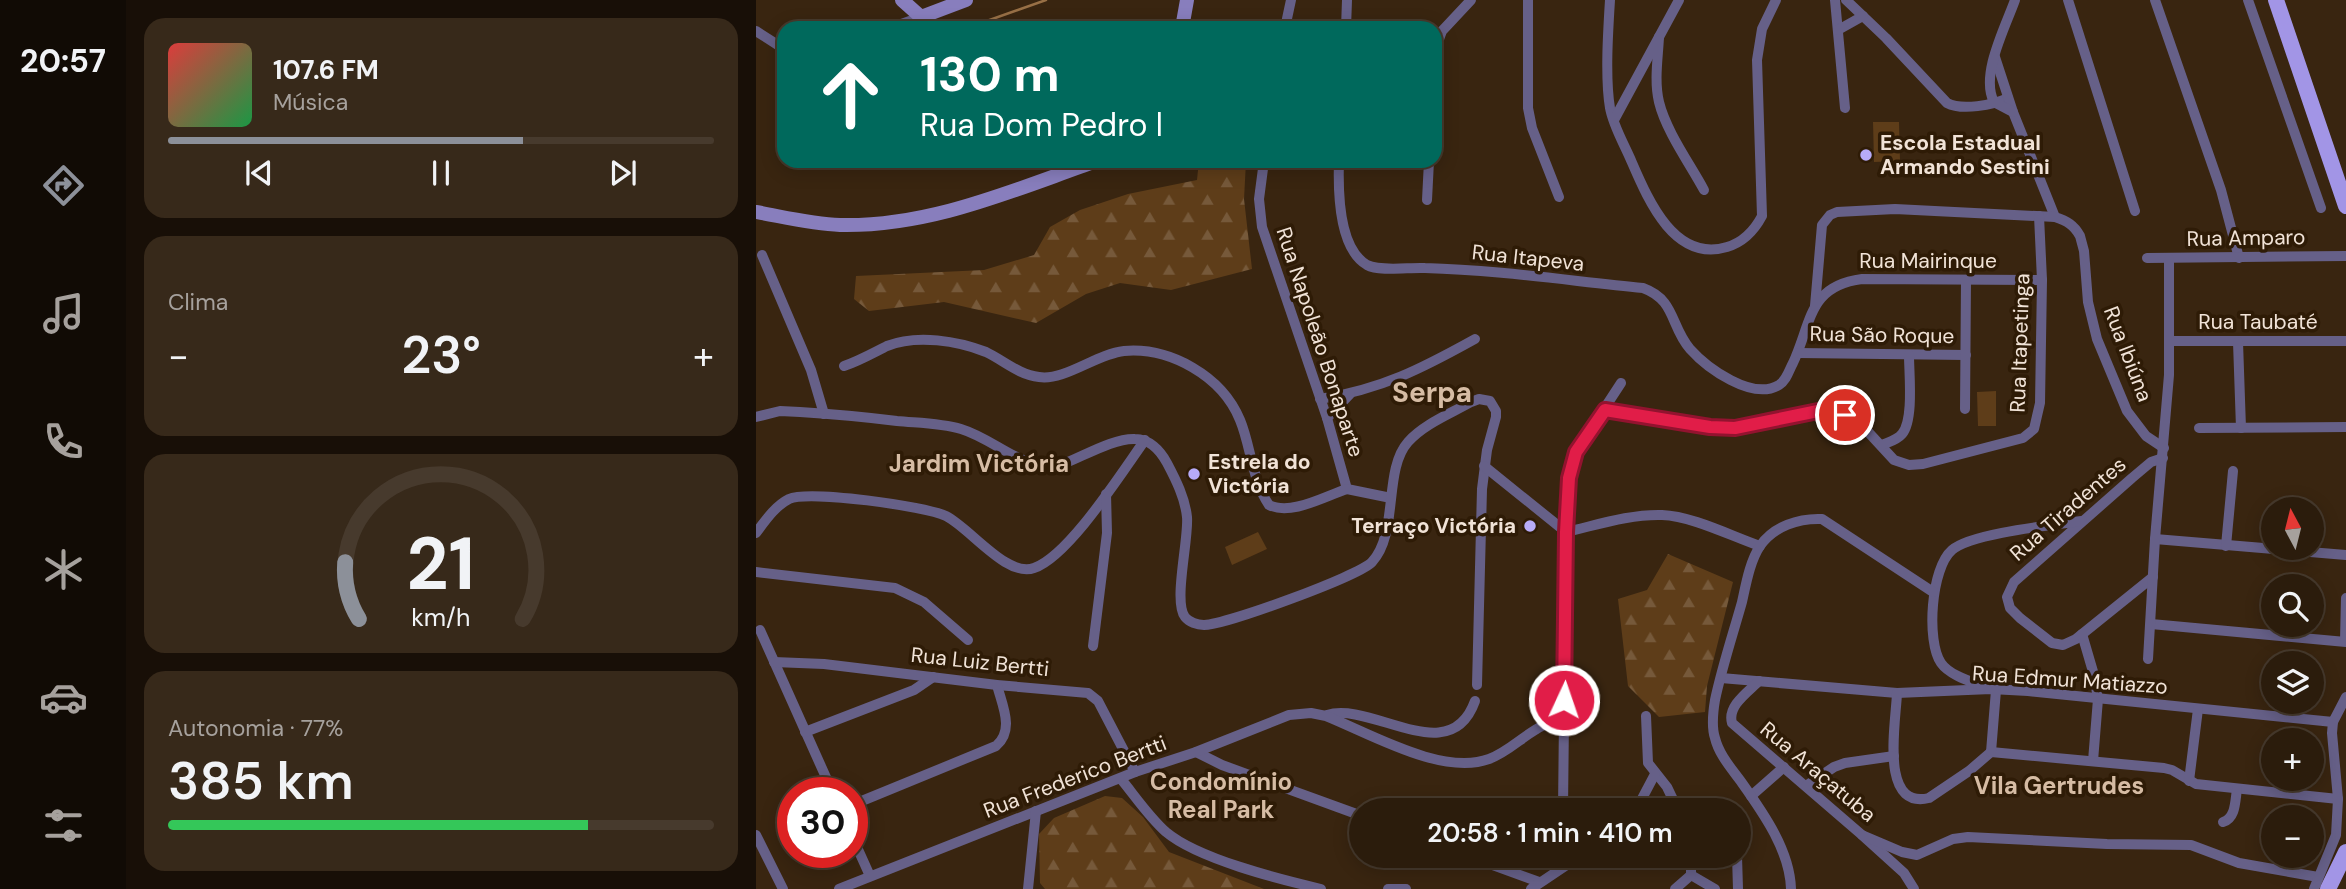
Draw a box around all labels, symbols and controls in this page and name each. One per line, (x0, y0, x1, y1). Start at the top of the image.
text: 20:57 (20, 40, 106, 82)
text: 130 m (920, 42, 1060, 106)
icon: ahead (805, 49, 896, 140)
text: 107.6 FM (273, 53, 379, 87)
text: Música (273, 87, 348, 117)
text: Rua Dom Pedro l (920, 104, 1163, 146)
place label: Escola Estadual Armando Sestini (1880, 129, 2050, 181)
marker: Escola Estadual Armando Sestini (1858, 147, 1874, 163)
icon: previous (240, 154, 278, 192)
icon: pause (422, 154, 460, 192)
icon: next (604, 154, 642, 192)
icon: directions (39, 161, 88, 210)
street label: Rua Amparo (2186, 223, 2306, 253)
street label: Rua Napoleão Bonaparte (1270, 224, 1370, 460)
street label: Rua Itapeva (1470, 238, 1586, 278)
street label: Rua Mairinque (1859, 247, 1997, 275)
street label: Rua Itapetinga (2004, 273, 2036, 413)
text: Clima (168, 287, 228, 317)
icon: music (39, 289, 88, 338)
street label: Rua Ibiúna (2097, 302, 2159, 406)
street label: Rua Taubaté (2198, 308, 2318, 336)
street label: Rua São Roque (1809, 320, 1955, 350)
text: 23° (401, 321, 481, 389)
text: − (168, 331, 189, 381)
text: + (693, 331, 714, 381)
district label: Serpa (1392, 374, 1472, 411)
pin (1815, 385, 1875, 445)
icon: arrive (1826, 396, 1864, 434)
icon: phone (39, 417, 88, 466)
district label: Jardim Victória (889, 448, 1069, 479)
place label: Estrela do Victória (1208, 448, 1311, 500)
street label: Rua Tiradentes (2004, 451, 2132, 567)
marker: Estrela do Victória (1186, 466, 1202, 482)
north arrow (2261, 497, 2324, 560)
map controls (2261, 497, 2324, 868)
place label: Terraço Victória (1351, 512, 1516, 540)
text: 21 (407, 518, 475, 613)
marker: Terraço Victória (1522, 518, 1538, 534)
icon: climate (39, 545, 88, 594)
button: search (2261, 574, 2324, 637)
text: km/h (411, 601, 471, 634)
street label: Rua Luiz Bertti (910, 641, 1050, 683)
button: layers (2261, 651, 2324, 714)
street label: Rua Edmur Matiazzo (1971, 659, 2169, 701)
position arrow (1527, 663, 1601, 737)
icon: car (39, 673, 88, 722)
text: Autonomia · 77% (168, 713, 343, 743)
street label: Rua Araçatuba (1754, 715, 1882, 829)
button: + (2261, 728, 2324, 791)
street label: Rua Frederico Bertti (979, 729, 1171, 825)
text: 385 km (168, 747, 354, 815)
district label: Condomínio Real Park (1150, 766, 1292, 825)
district label: Vila Gertrudes (1974, 770, 2144, 801)
speed limit sign: 30 (777, 777, 868, 868)
icon: filters (39, 801, 88, 850)
button: − (2261, 805, 2324, 868)
text: 20:58 · 1 min · 410 m (1427, 816, 1673, 850)

